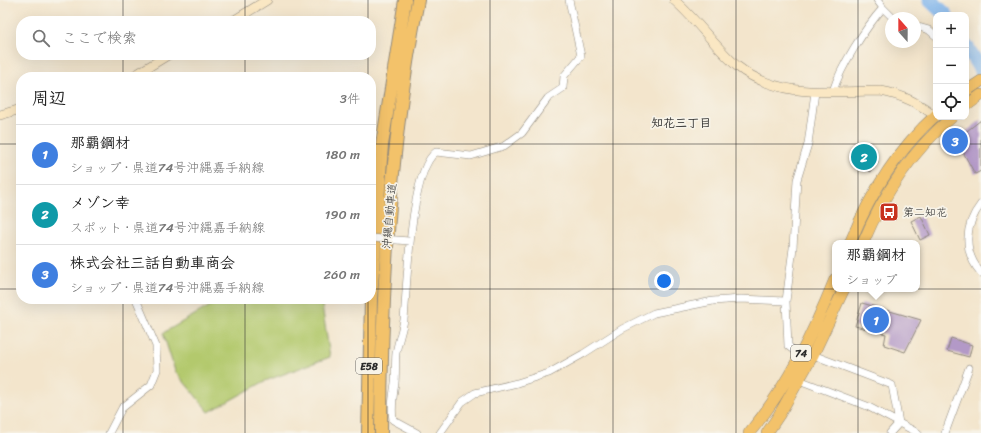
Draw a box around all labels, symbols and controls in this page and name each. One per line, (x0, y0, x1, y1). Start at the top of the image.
north arrow (885, 12, 921, 48)
map controls (933, 12, 969, 120)
button: + (933, 12, 969, 48)
search box (16, 16, 376, 60)
text: ここで検索 (62, 25, 137, 51)
icon: search (30, 27, 52, 49)
button: − (933, 48, 969, 84)
text: 周辺 (32, 83, 66, 113)
button: locate (933, 84, 969, 120)
text: 3件 (340, 87, 360, 110)
district label: 知花三丁目 (651, 112, 711, 134)
pin: 3 (942, 126, 968, 156)
text: 那覇鋼材 (70, 130, 130, 156)
pin: 2 (851, 142, 877, 172)
text: 1 (42, 143, 48, 166)
text: 180 m (325, 143, 360, 166)
text: ショップ · 県道74号沖縄嘉手納線 (70, 156, 264, 179)
street label: 沖縄自動車道 (377, 182, 402, 250)
text: メゾン幸 (70, 190, 130, 216)
bus stop icon: 第二知花 (878, 201, 900, 223)
text: 2 (41, 203, 49, 226)
text: 190 m (325, 203, 360, 226)
place label: 第二知花 (903, 203, 947, 222)
text: スポット · 県道74号沖縄嘉手納線 (70, 216, 265, 239)
popup (832, 240, 920, 292)
text: 那覇鋼材 (846, 242, 906, 268)
text: 株式会社三話自動車商会 (70, 250, 235, 276)
text: 3 (41, 263, 49, 286)
text: 260 m (324, 263, 360, 286)
text: ショップ (846, 268, 897, 291)
your location (654, 271, 674, 291)
text: ショップ · 県道74号沖縄嘉手納線 (70, 276, 264, 299)
pin: 1 (863, 305, 889, 335)
road number: 74 (791, 345, 811, 361)
road number: E58 (356, 358, 382, 374)

